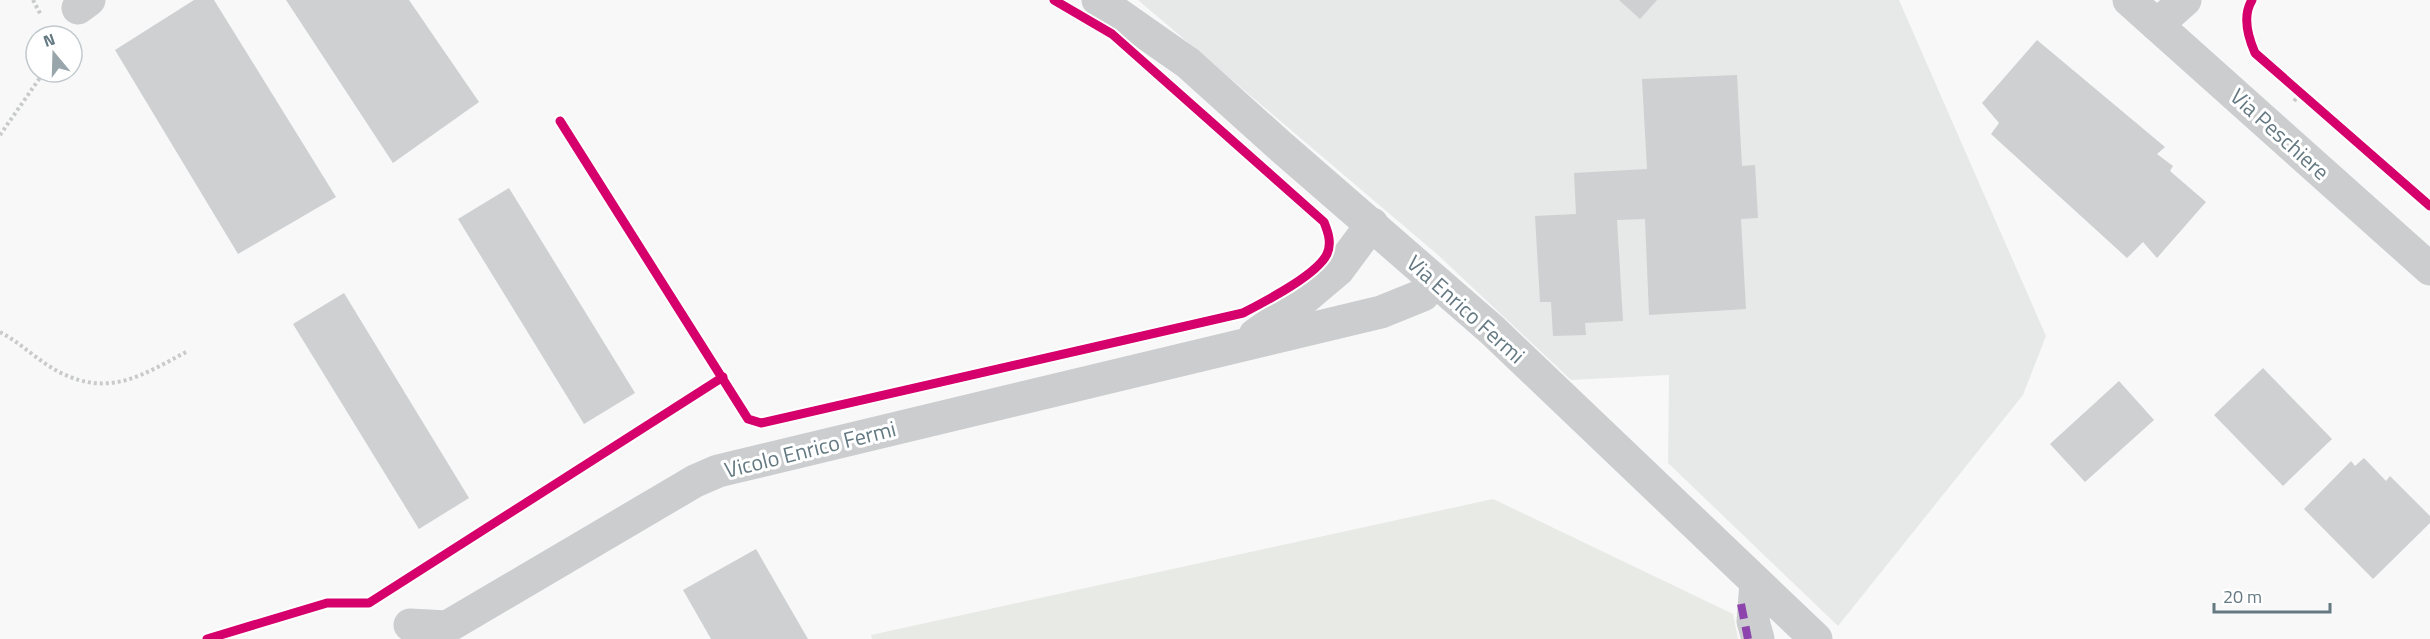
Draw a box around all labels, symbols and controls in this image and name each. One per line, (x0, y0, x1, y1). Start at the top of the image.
north arrow (24, 24, 84, 84)
text: N (40, 27, 58, 53)
street label: Via Peschiere (2223, 80, 2337, 188)
street label: Via Enrico Fermi (1399, 247, 1533, 371)
street label: Vicolo Enrico Fermi (721, 411, 899, 487)
scale bar (2214, 576, 2330, 614)
text: 20 m (2223, 583, 2262, 610)

